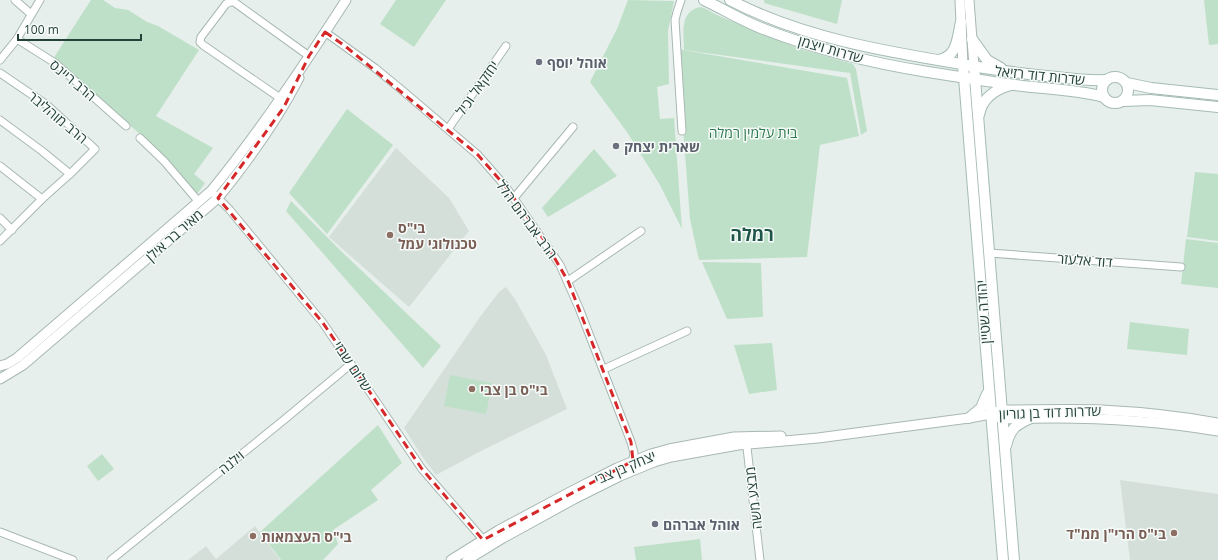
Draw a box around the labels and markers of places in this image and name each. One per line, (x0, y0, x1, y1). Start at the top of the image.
place label: אוהל יוסף (547, 53, 607, 72)
marker: אוהל יוסף (534, 57, 544, 67)
place label: שארית יצחק (624, 137, 700, 156)
marker: שארית יצחק (611, 141, 621, 151)
place label: בי"ס טכנולוגי עמל (398, 218, 477, 253)
marker: בי"ס טכנולוגי עמל (385, 230, 395, 240)
place label: בי"ס בן צבי (480, 380, 548, 399)
marker: בי"ס בן צבי (467, 384, 477, 394)
place label: אוהל אברהם (663, 515, 740, 534)
marker: אוהל אברהם (650, 519, 660, 529)
place label: בי"ס הרי"ן ממ"ד (1066, 524, 1166, 543)
place label: בי"ס העצמאות (261, 527, 352, 546)
marker: בי"ס הרי"ן ממ"ד (1169, 528, 1179, 538)
marker: בי"ס העצמאות (248, 531, 258, 541)

